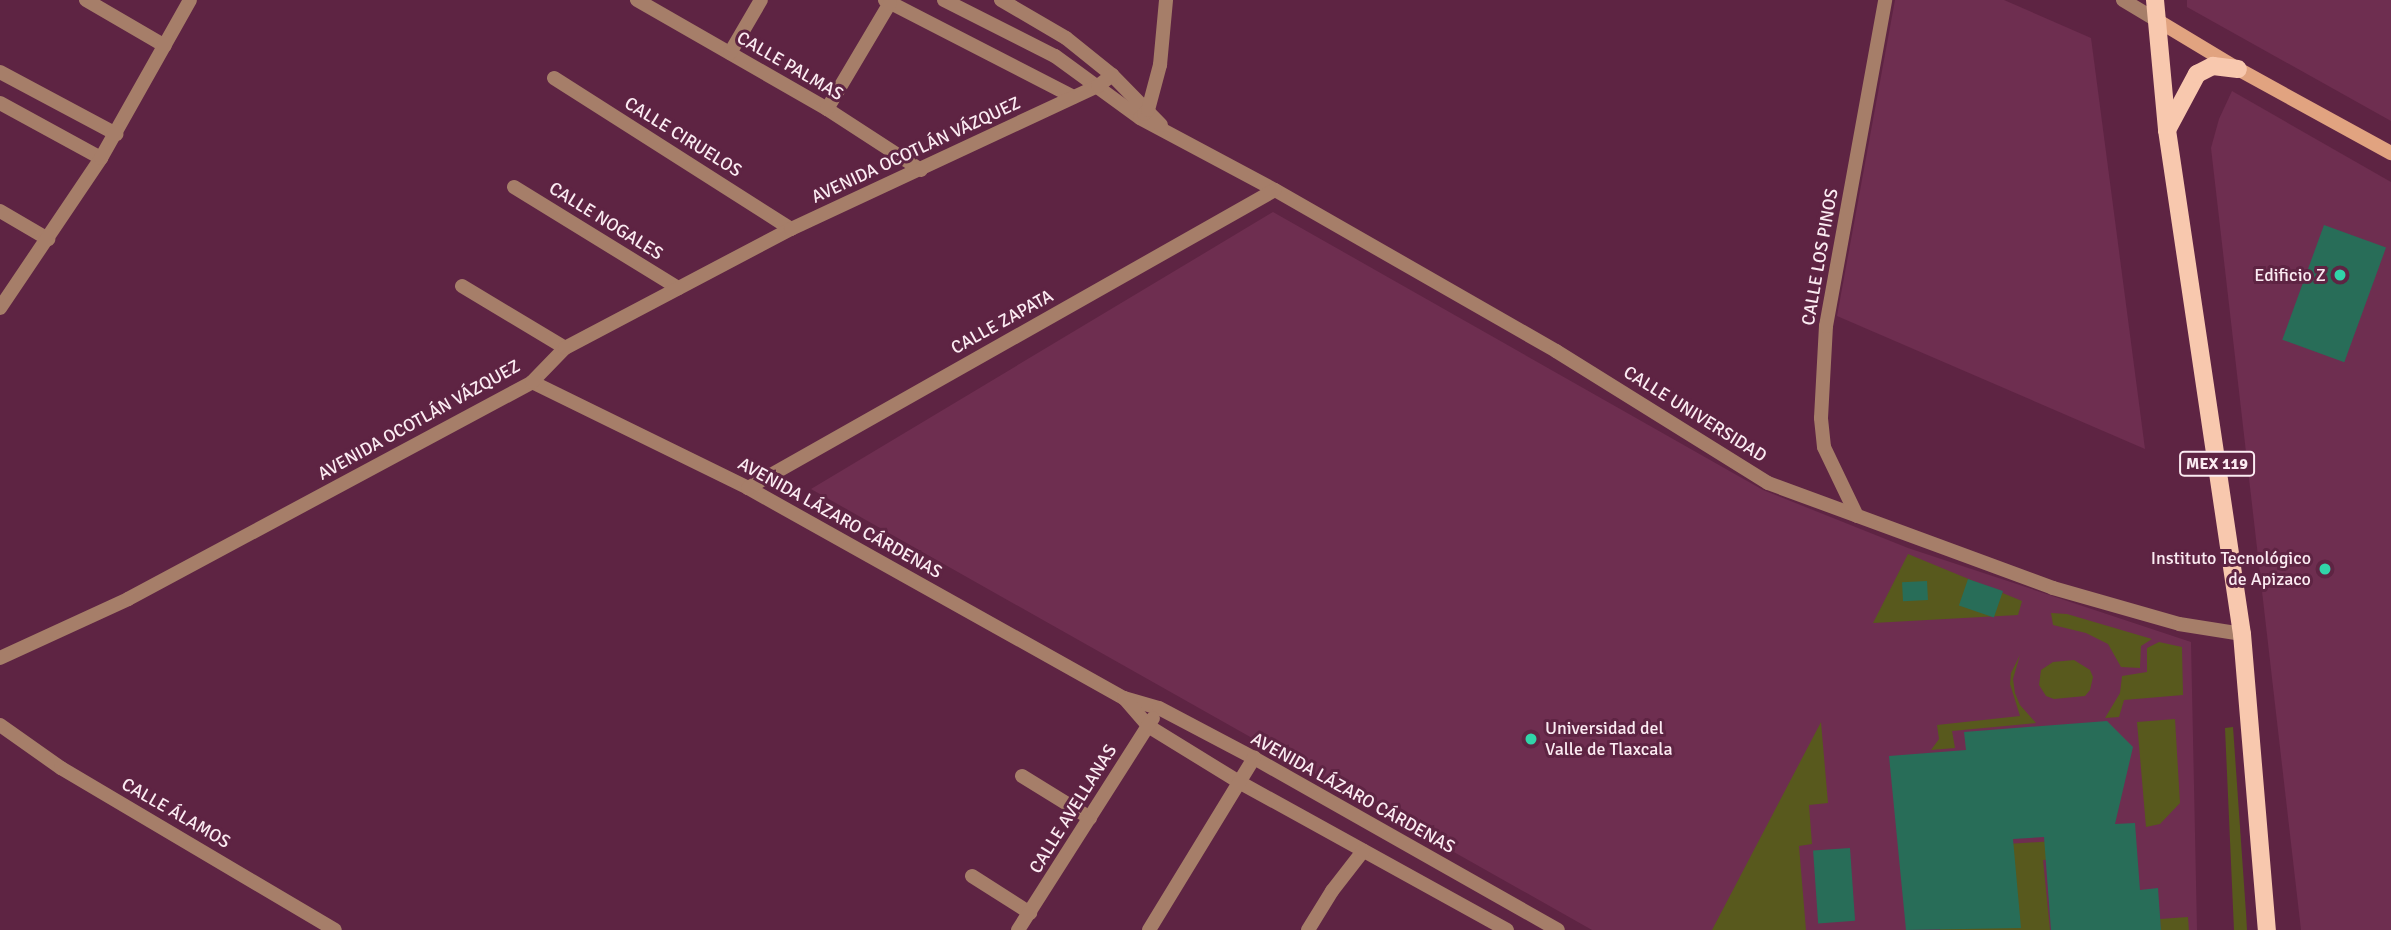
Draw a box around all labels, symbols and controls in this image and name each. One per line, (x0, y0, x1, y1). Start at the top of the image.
street label: CALLE PALMAS (733, 27, 847, 105)
street label: CALLE CIRUELOS (620, 92, 746, 182)
street label: AVENIDA OCOTLÁN VÁZQUEZ (808, 92, 1024, 208)
street label: CALLE NOGALES (545, 177, 667, 265)
street label: CALLE LOS PINOS (1797, 187, 1843, 327)
place label: Edificio Z (2254, 264, 2326, 286)
marker: Edificio Z (2332, 267, 2348, 283)
street label: CALLE ZAPATA (947, 285, 1057, 359)
street label: AVENIDA OCOTLÁN VÁZQUEZ (314, 355, 524, 485)
street label: CALLE UNIVERSIDAD (1619, 361, 1771, 467)
road number: MEX 119 (2178, 452, 2256, 477)
street label: AVENIDA LÁZARO CÁRDENAS (734, 453, 946, 583)
place label: Instituto Tecnológico de Apizaco (2151, 548, 2311, 590)
marker: Instituto Tecnológico de Apizaco (2317, 561, 2333, 577)
place label: Universidad del Valle de Tlaxcala (1545, 718, 1673, 760)
street label: AVENIDA LÁZARO CÁRDENAS (1247, 728, 1459, 858)
marker: Universidad del Valle de Tlaxcala (1523, 731, 1539, 747)
street label: CALLE AVELLANAS (1025, 741, 1121, 877)
street label: CALLE ÁLAMOS (118, 773, 234, 853)

